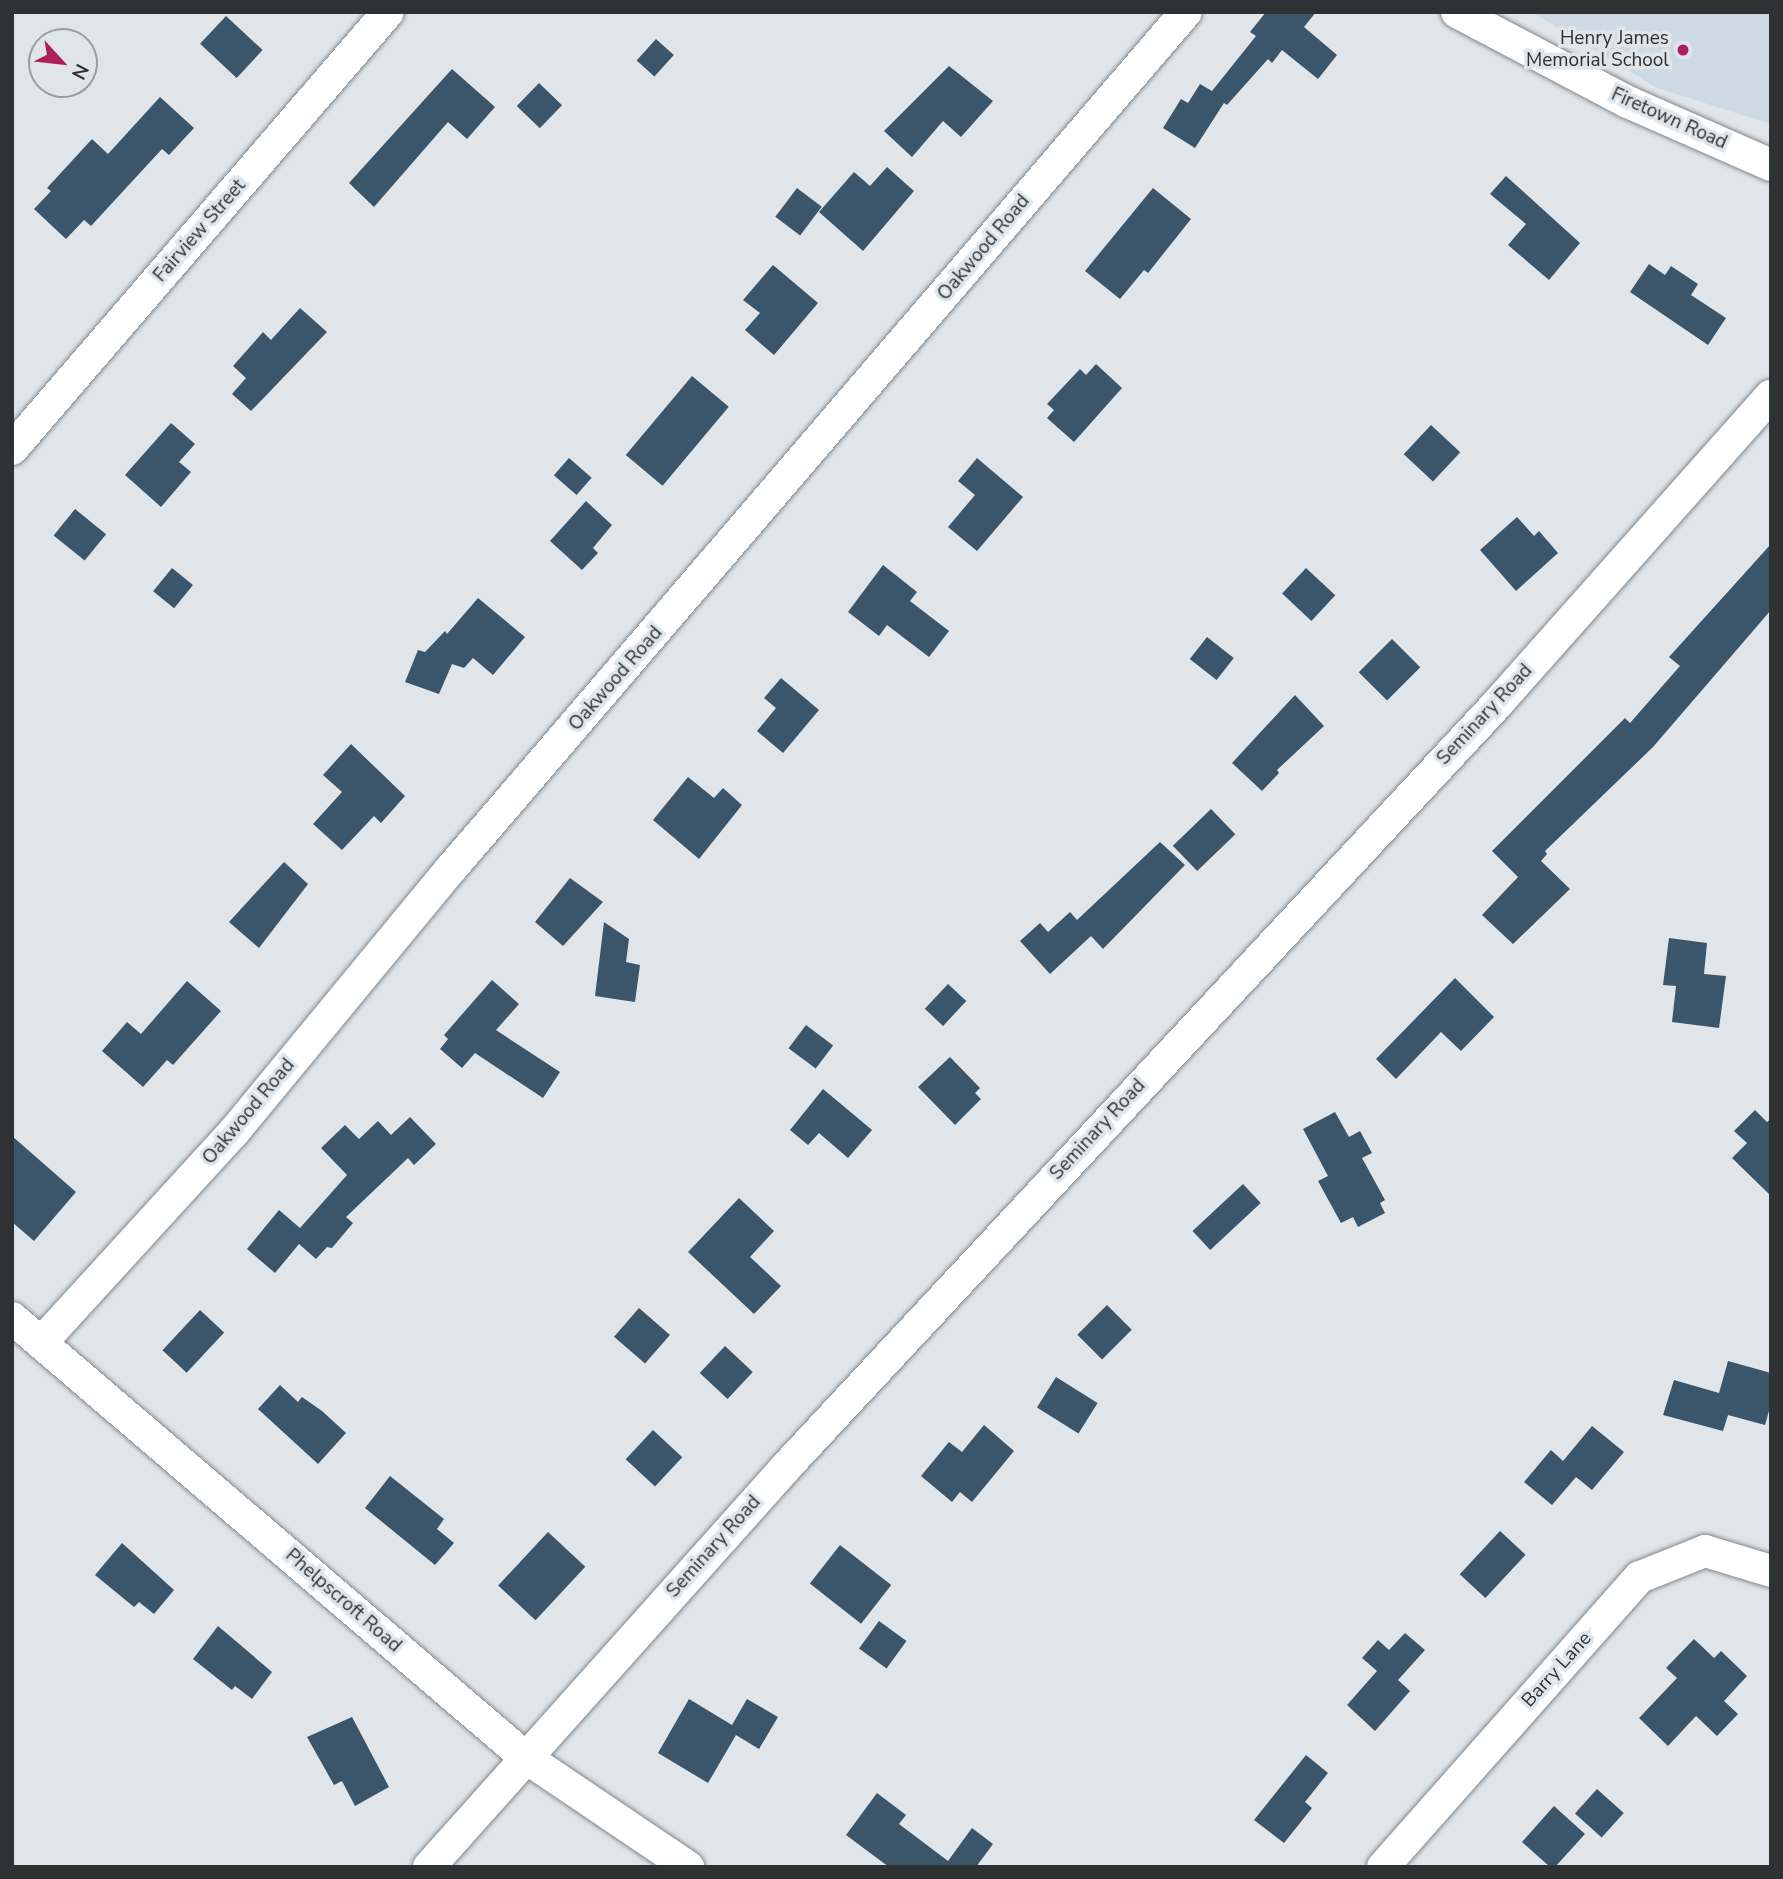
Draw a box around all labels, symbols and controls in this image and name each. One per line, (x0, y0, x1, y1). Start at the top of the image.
north arrow (28, 28, 98, 98)
place label: Henry James Memorial School (1526, 28, 1669, 72)
marker: Henry James Memorial School (1675, 42, 1691, 58)
text: N (65, 59, 95, 84)
street label: Firetown Road (1608, 83, 1730, 155)
street label: Fairview Street (149, 175, 251, 287)
street label: Oakwood Road (933, 191, 1035, 305)
street label: Oakwood Road (564, 622, 668, 736)
street label: Seminary Road (1432, 660, 1538, 770)
street label: Oakwood Road (198, 1055, 300, 1169)
street label: Seminary Road (1045, 1075, 1151, 1185)
street label: Seminary Road (662, 1491, 766, 1603)
street label: Phelpscroft Road (280, 1544, 406, 1658)
street label: Barry Lane (1517, 1628, 1597, 1712)

